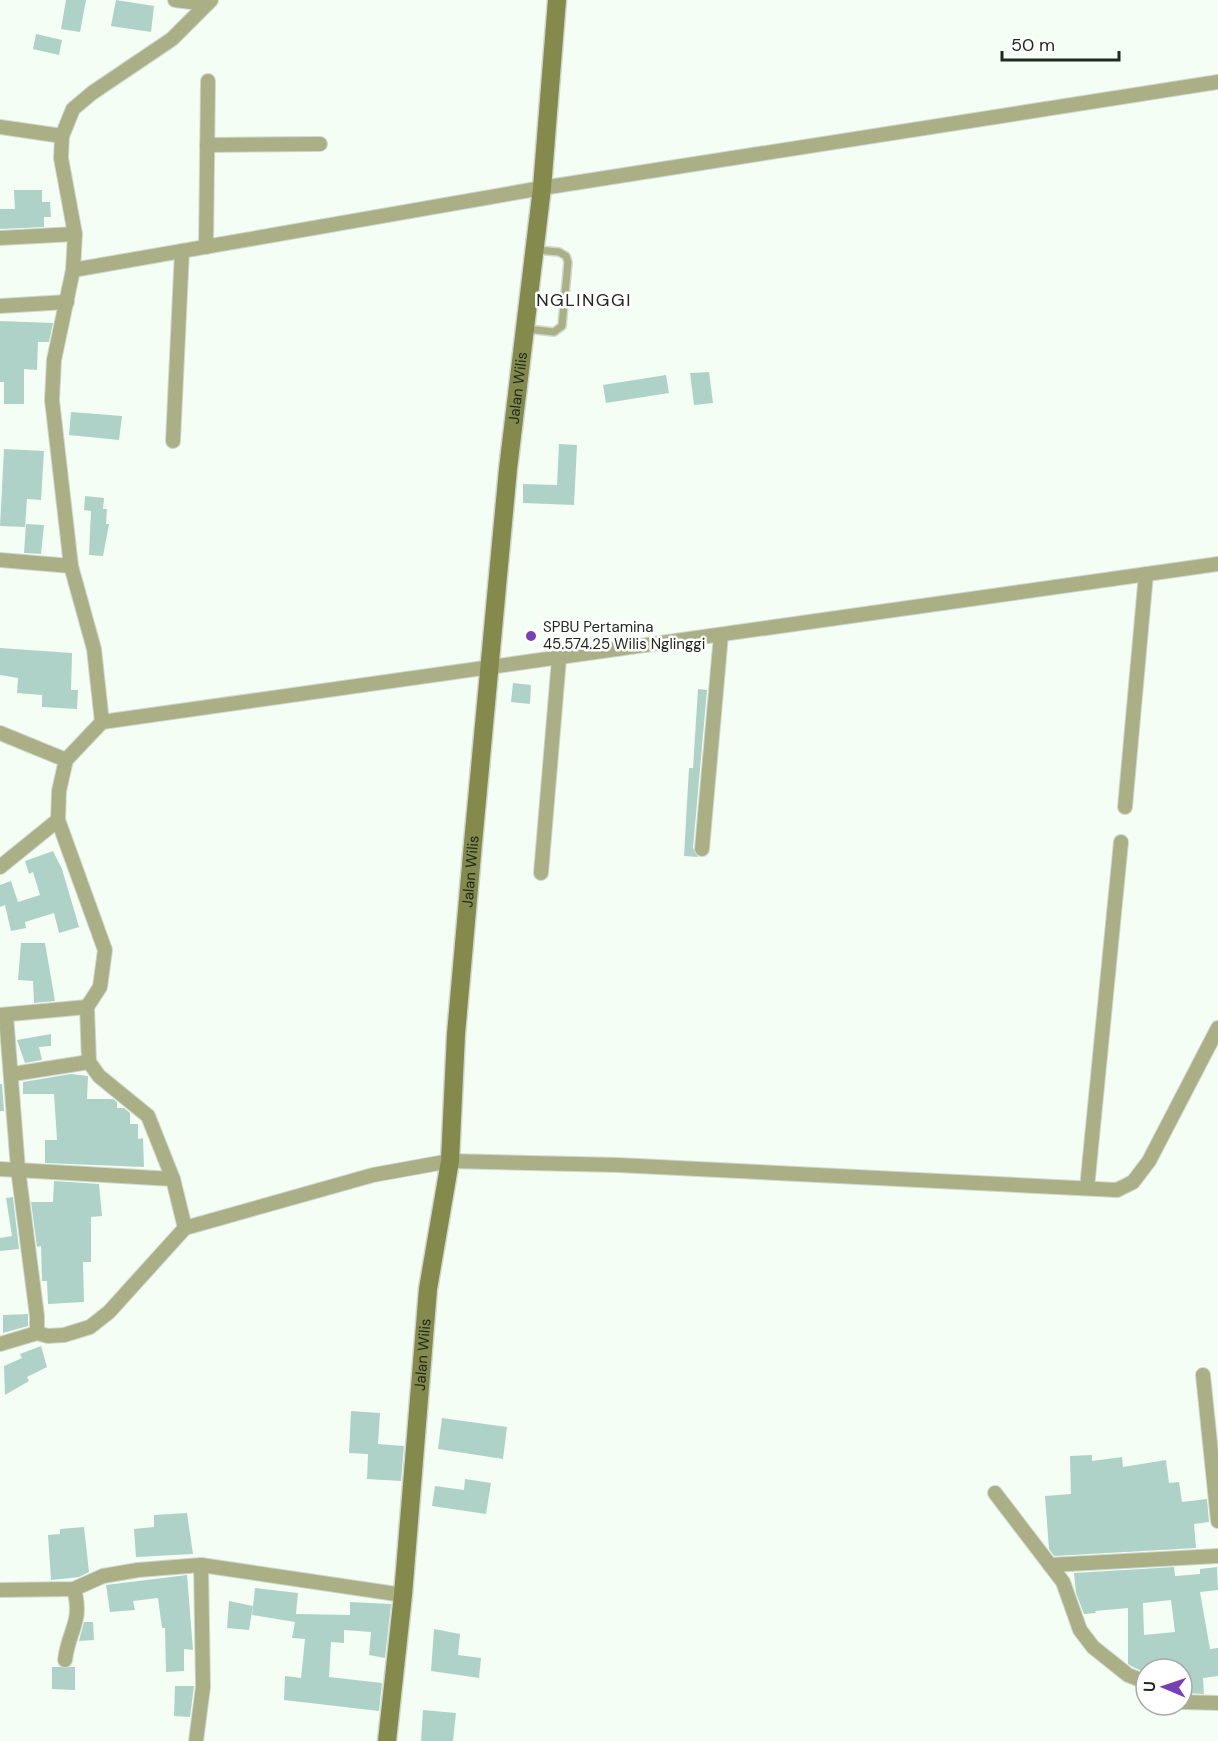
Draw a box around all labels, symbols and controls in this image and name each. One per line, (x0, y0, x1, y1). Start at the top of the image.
scale bar (1002, 24, 1119, 62)
text: 50 m (1011, 33, 1055, 57)
district label: NGLINGGI (536, 288, 632, 312)
street label: Jalan Wilis (504, 351, 532, 425)
place label: SPBU Pertamina 45.574.25 Wilis Nglinggi (543, 617, 705, 654)
marker: SPBU Pertamina 45.574.25 Wilis Nglinggi (524, 629, 538, 643)
street label: Jalan Wilis (457, 835, 484, 909)
street label: Jalan Wilis (410, 1318, 436, 1392)
north arrow (1134, 1657, 1194, 1717)
text: U (1139, 1681, 1160, 1692)

